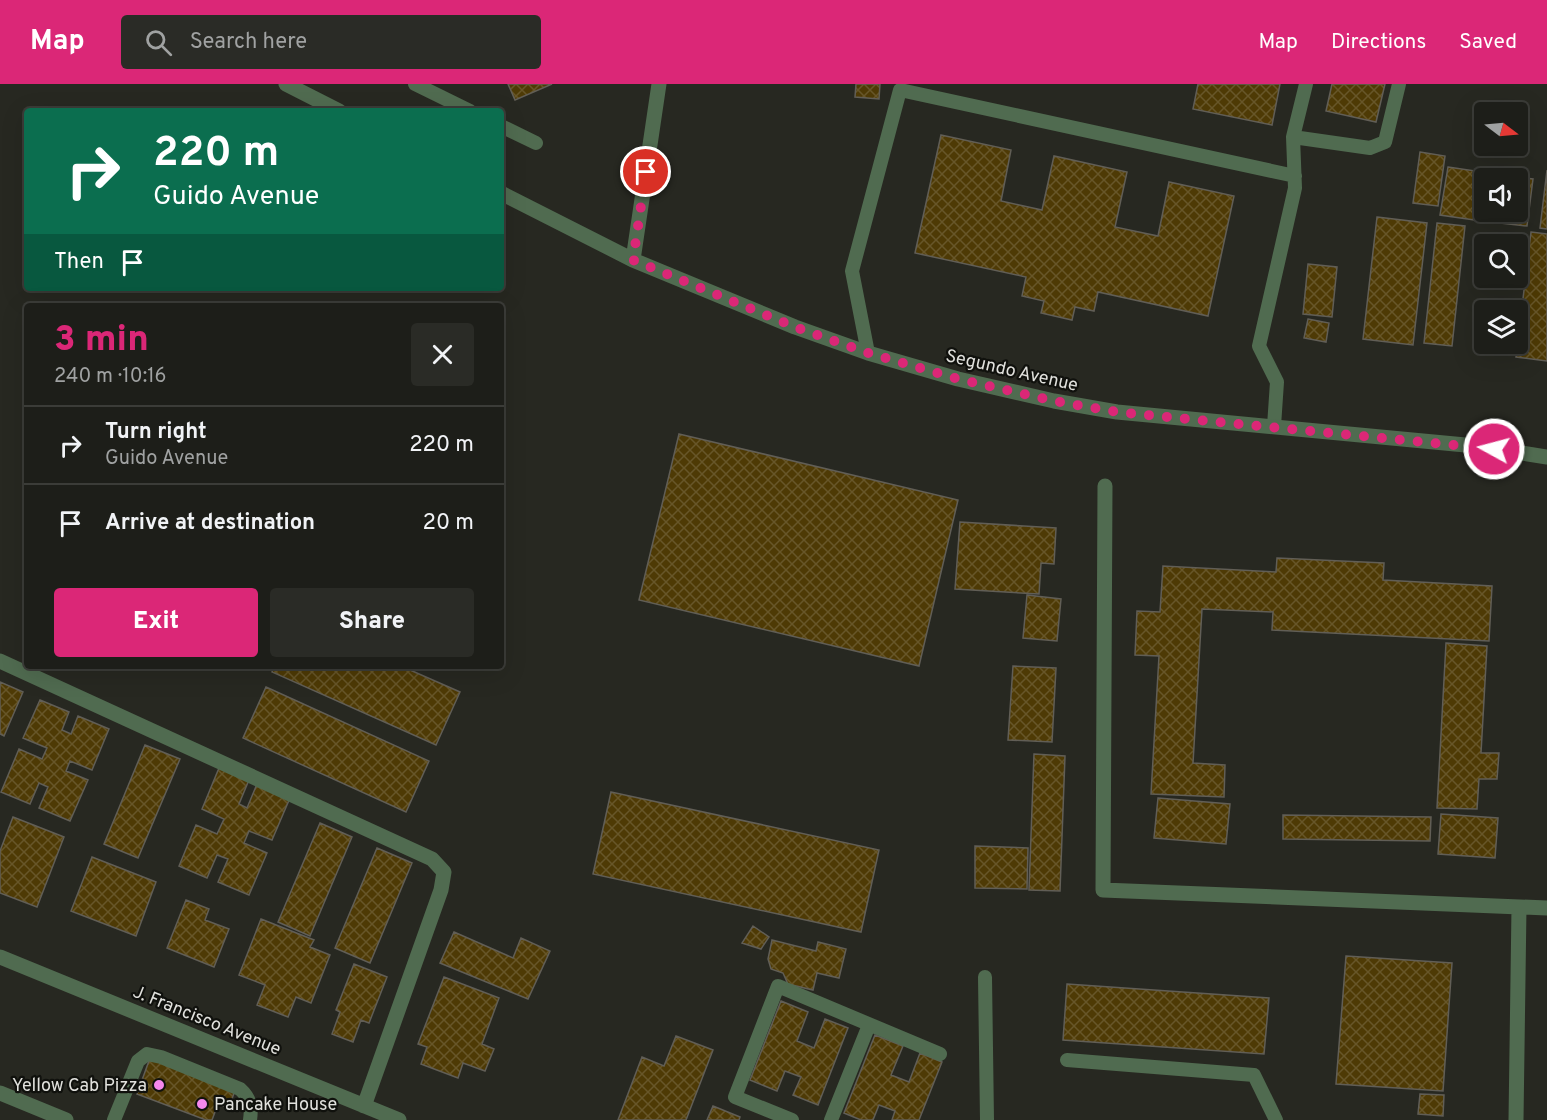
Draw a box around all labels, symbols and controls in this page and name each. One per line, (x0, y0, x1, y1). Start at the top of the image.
search box (121, 15, 541, 69)
text: Map (30, 24, 85, 60)
icon: search (142, 26, 175, 59)
text: Search here (190, 29, 307, 56)
text: Map (1258, 29, 1298, 56)
text: Directions (1331, 29, 1426, 56)
text: Saved (1459, 29, 1517, 56)
north arrow (1474, 102, 1528, 156)
map controls (1474, 102, 1528, 354)
text: 220 m (153, 128, 279, 181)
icon: right (54, 132, 132, 210)
pin (620, 146, 671, 197)
icon: arrive (629, 155, 662, 188)
button: sound (1474, 168, 1528, 222)
text: Guido Avenue (153, 180, 319, 214)
button: search (1474, 234, 1528, 288)
icon: arrive (116, 246, 149, 279)
text: Then (54, 249, 104, 276)
button: layers (1474, 300, 1528, 354)
text: 3 min (54, 318, 149, 364)
button: close (411, 323, 474, 386)
street label: Segundo Avenue (943, 345, 1080, 398)
text: 240 m · 10:16 (54, 364, 167, 390)
position arrow (1462, 417, 1526, 481)
text: Turn right (105, 419, 207, 446)
icon: right (54, 429, 87, 462)
text: 220 m (409, 432, 474, 459)
text: Guido Avenue (105, 446, 228, 472)
icon: arrive (54, 507, 87, 540)
text: Arrive at destination (105, 510, 315, 537)
text: 20 m (423, 510, 474, 537)
button: Exit (54, 588, 258, 657)
button: Share (270, 588, 474, 657)
street label: J. Francisco Avenue (129, 981, 284, 1062)
place label: Yellow Cab Pizza (12, 1075, 147, 1098)
marker: Yellow Cab Pizza (152, 1078, 166, 1092)
place label: Pancake House (214, 1094, 337, 1117)
marker: Pancake House (195, 1097, 209, 1111)

